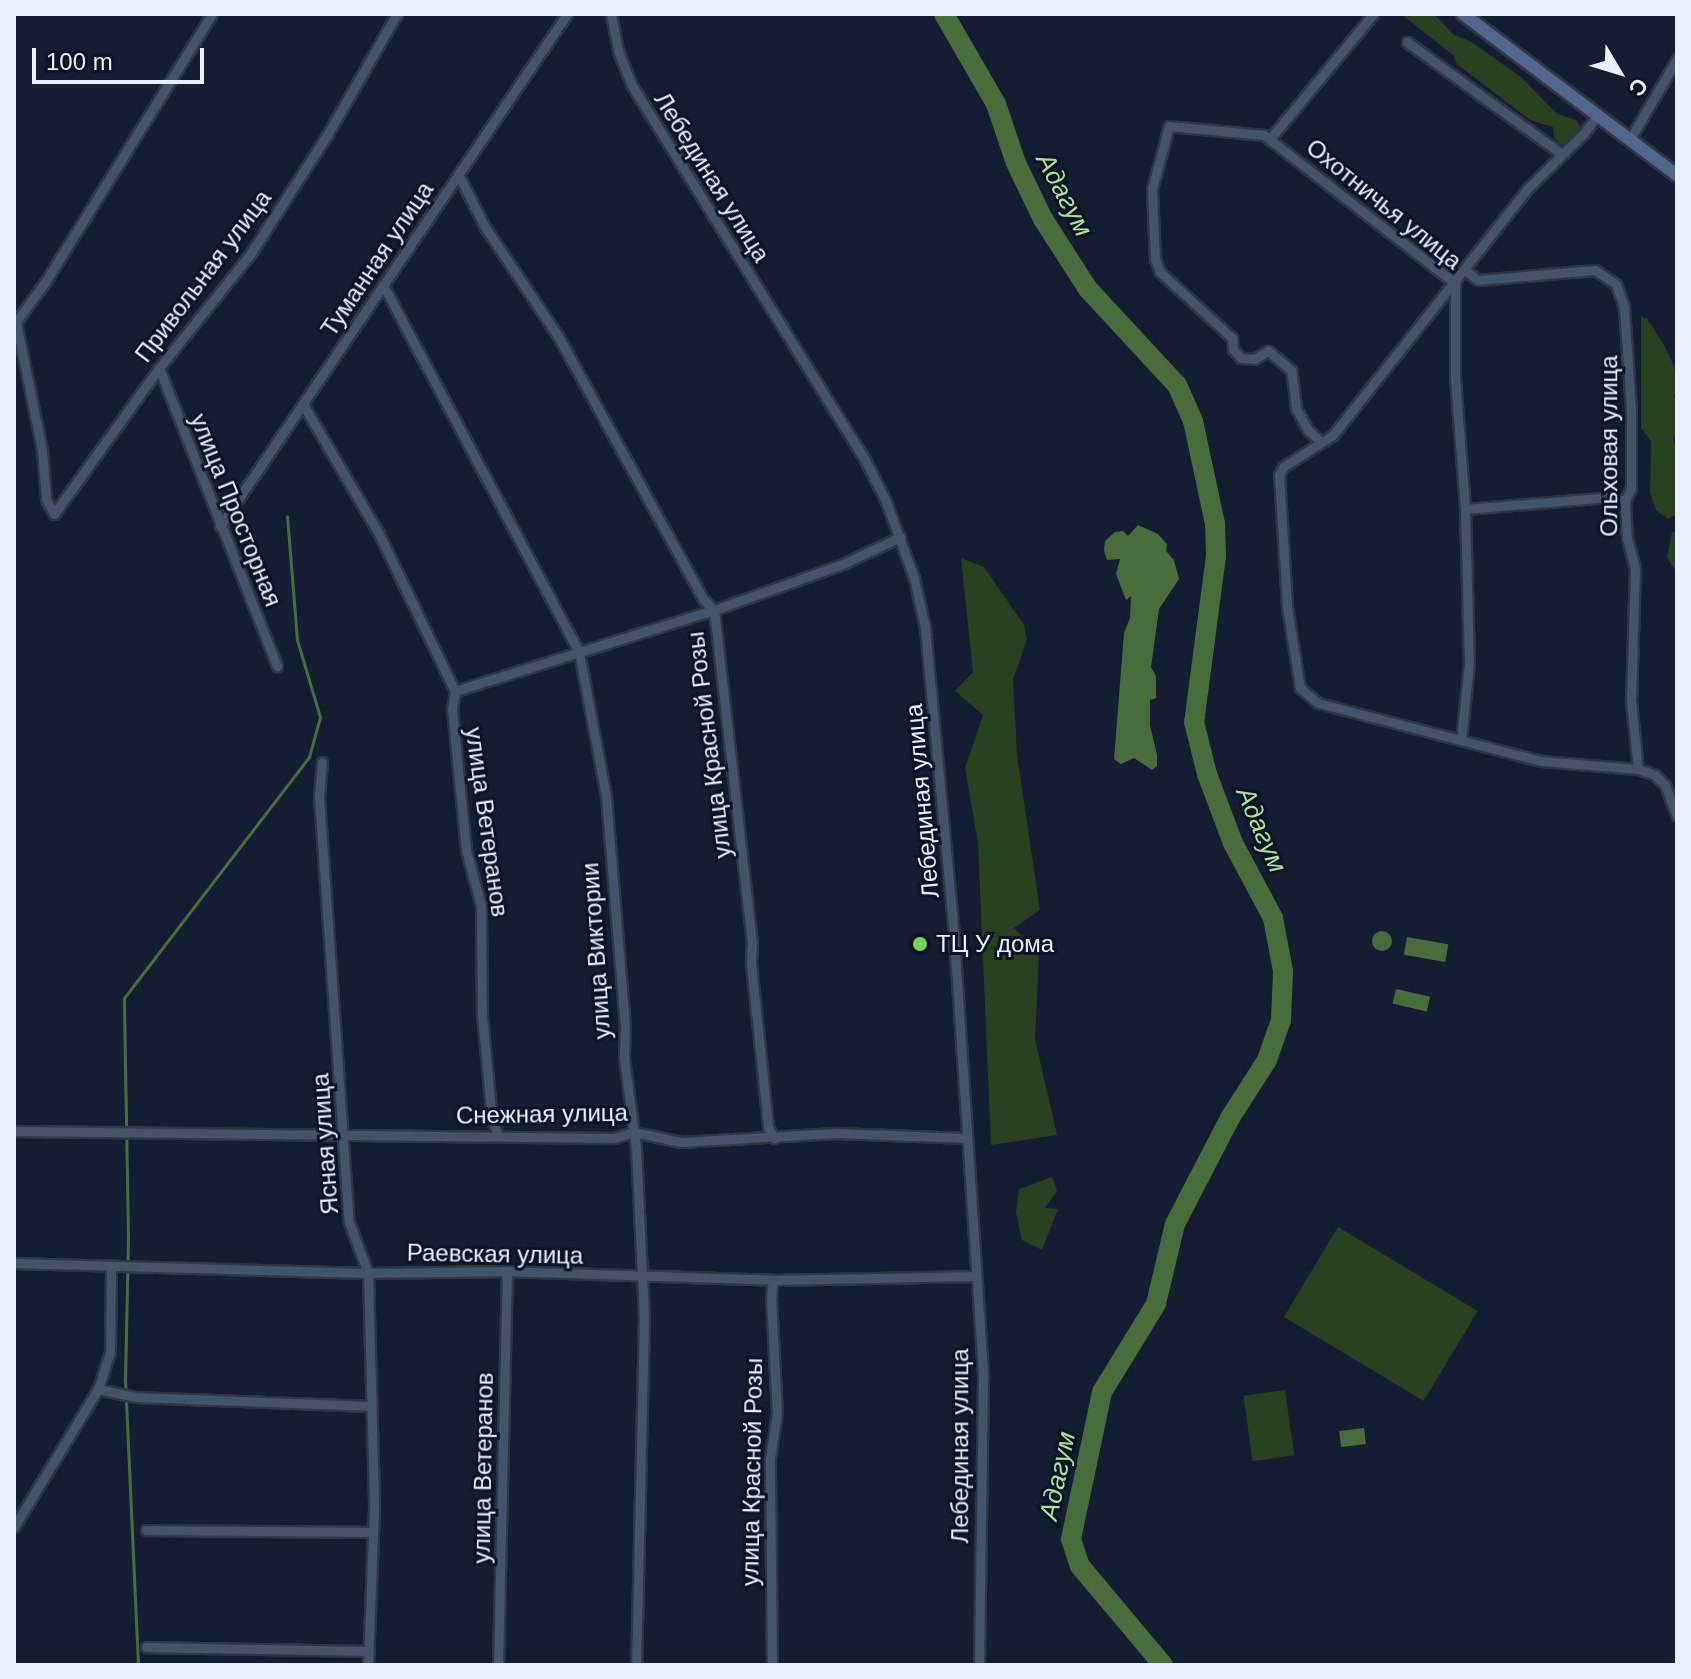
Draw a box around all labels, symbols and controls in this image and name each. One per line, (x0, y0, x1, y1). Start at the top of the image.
scale bar (36, 32, 208, 82)
north arrow (1579, 32, 1659, 112)
text: 100 m (46, 48, 113, 75)
text: С (1624, 73, 1653, 101)
street label: Лебединая улица (648, 87, 776, 267)
street label: Охотничья улица (1301, 133, 1467, 275)
water label: Адагум (1029, 148, 1099, 242)
street label: Туманная улица (315, 176, 439, 342)
street label: Привольная улица (129, 184, 277, 368)
street label: Ольховая улица (1595, 355, 1623, 537)
street label: улица Просторная (184, 409, 288, 611)
street label: улица Красной Розы (681, 630, 737, 860)
street label: Лебединая улица (899, 703, 945, 899)
street label: улица Ветеранов (459, 725, 515, 919)
water label: Адагум (1229, 783, 1293, 877)
street label: улица Виктории (575, 862, 617, 1040)
place label: ТЦ У дома (936, 930, 1054, 958)
marker: ТЦ У дома (911, 935, 929, 953)
street label: Ясная улица (306, 1072, 344, 1216)
street label: Снежная улица (456, 1098, 628, 1130)
street label: Раевская улица (407, 1238, 583, 1270)
street label: Лебединая улица (946, 1349, 974, 1543)
street label: улица Красной Розы (736, 1358, 768, 1586)
street label: улица Ветеранов (467, 1372, 499, 1564)
water label: Адагум (1033, 1429, 1083, 1523)

